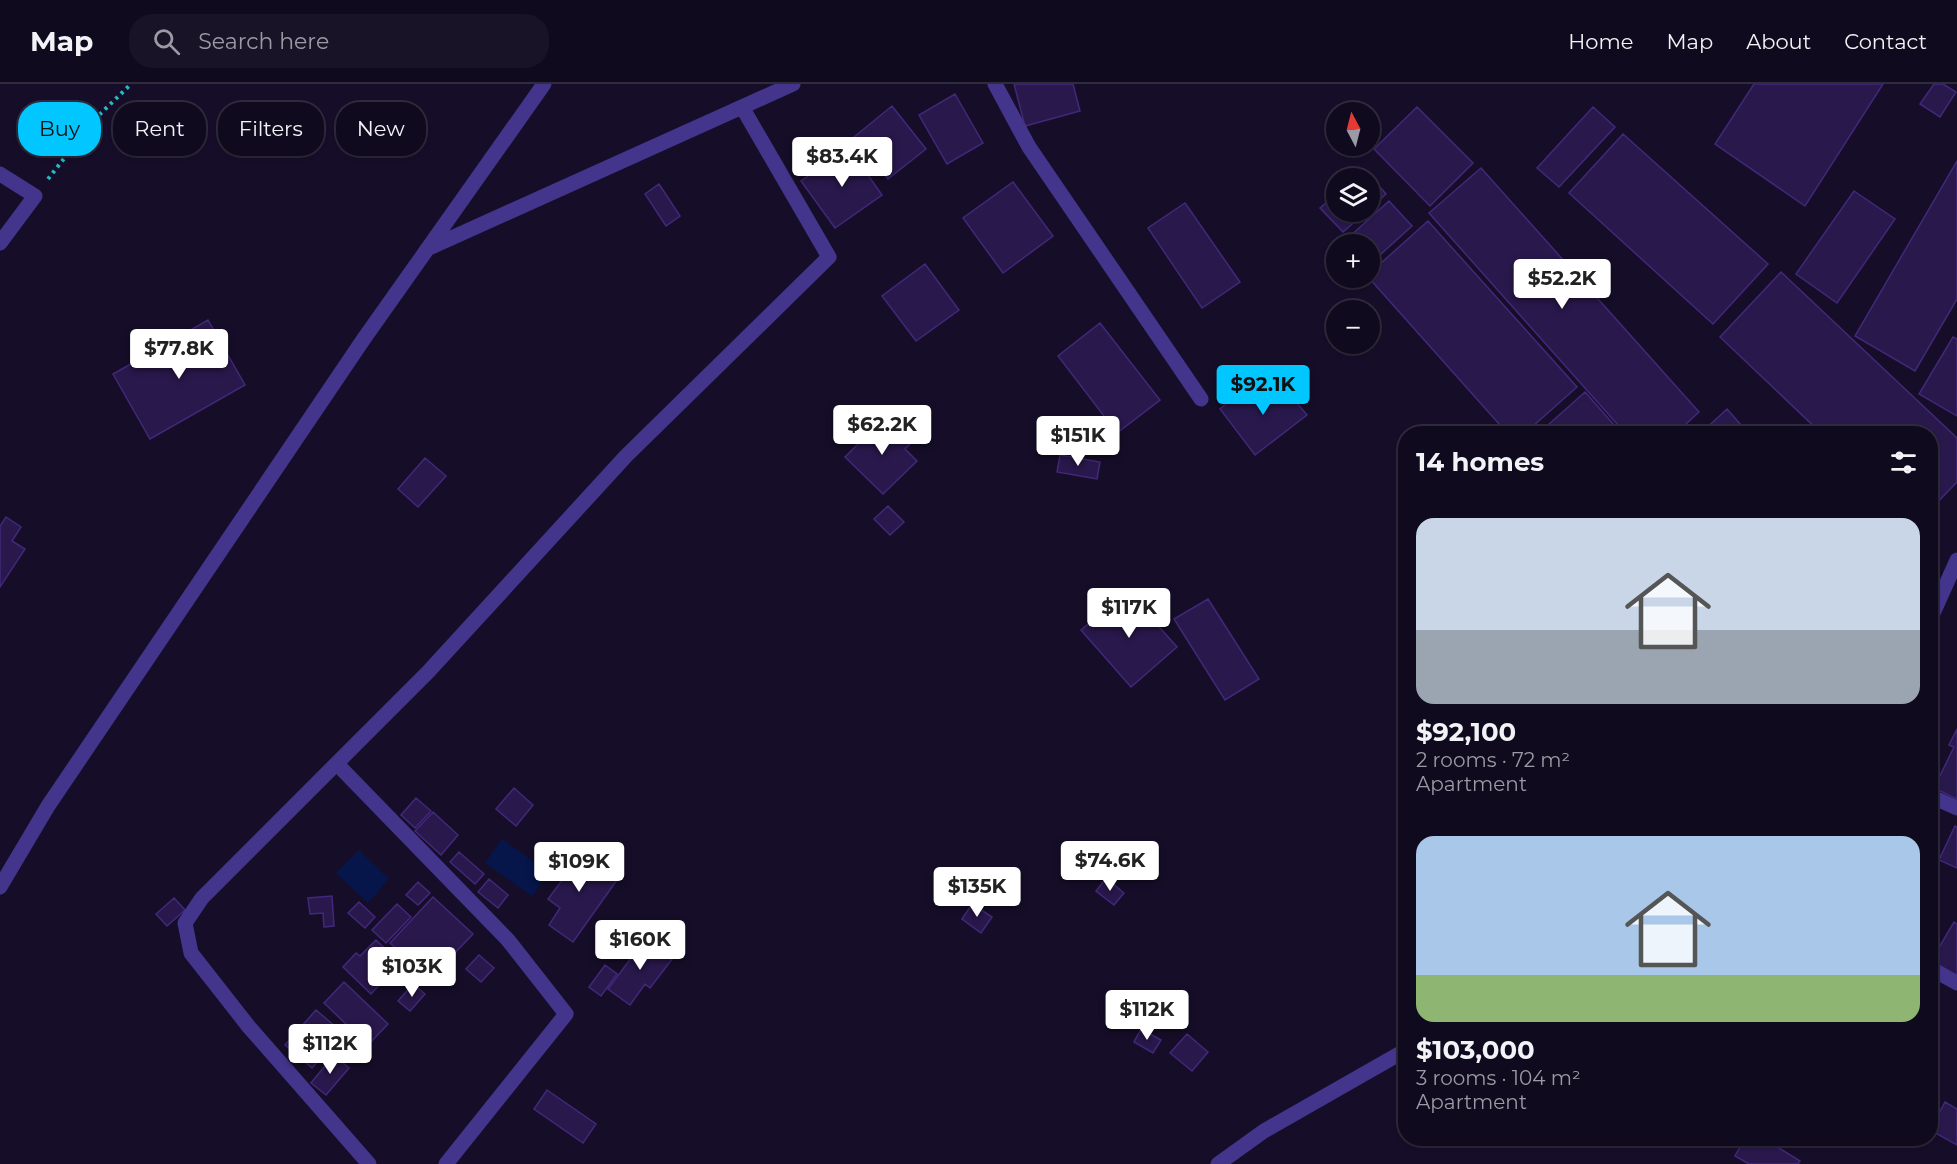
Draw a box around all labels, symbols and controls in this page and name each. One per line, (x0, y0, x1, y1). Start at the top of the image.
search box (129, 14, 549, 68)
text: Map (30, 24, 93, 58)
icon: search (150, 25, 183, 58)
text: Search here (198, 28, 329, 55)
text: Home (1568, 29, 1633, 54)
text: Map (1666, 29, 1713, 54)
text: About (1746, 29, 1811, 54)
text: Contact (1844, 29, 1927, 54)
chip: Buy (18, 102, 101, 156)
chip: Rent (113, 102, 206, 156)
chip: Filters (218, 102, 324, 156)
chip: New (336, 102, 426, 156)
north arrow (1326, 102, 1380, 156)
map controls (1326, 102, 1380, 354)
pin: $83.4K (793, 137, 891, 188)
text: $83.4K (806, 144, 878, 168)
button: layers (1326, 168, 1380, 222)
button: + (1326, 234, 1380, 288)
pin: $52.2K (1513, 259, 1611, 310)
text: $52.2K (1528, 266, 1596, 290)
button: − (1326, 300, 1380, 354)
pin: $77.8K (130, 329, 228, 380)
text: $77.8K (144, 336, 214, 360)
pin: $92.1K (1214, 365, 1312, 416)
text: $92.1K (1231, 372, 1295, 396)
pin: $62.2K (833, 405, 931, 456)
text: $62.2K (847, 412, 917, 436)
pin: $151K (1036, 416, 1120, 467)
text: $151K (1051, 423, 1105, 447)
text: 14 homes (1416, 446, 1544, 478)
icon: filters (1887, 446, 1920, 479)
icon: home (1614, 557, 1722, 665)
pin: $117K (1087, 588, 1171, 639)
text: $117K (1101, 595, 1157, 619)
text: $92,100 (1416, 716, 1516, 748)
text: 2 rooms · 72 m² (1416, 748, 1570, 772)
text: Apartment (1416, 772, 1527, 796)
pin: $74.6K (1061, 841, 1159, 892)
pin: $109K (537, 842, 621, 893)
text: $74.6K (1075, 848, 1145, 872)
text: $109K (548, 849, 610, 873)
pin: $135K (935, 867, 1019, 918)
text: $135K (948, 874, 1006, 898)
icon: home (1614, 875, 1722, 983)
pin: $160K (598, 920, 682, 971)
text: $160K (609, 927, 671, 951)
pin: $103K (370, 947, 454, 998)
text: $103K (382, 954, 442, 978)
pin: $112K (1105, 990, 1189, 1041)
text: $112K (1120, 997, 1174, 1021)
pin: $112K (288, 1024, 372, 1075)
text: $112K (303, 1031, 357, 1055)
text: $103,000 (1416, 1034, 1535, 1066)
text: 3 rooms · 104 m² (1416, 1066, 1581, 1090)
text: Apartment (1416, 1090, 1527, 1114)

